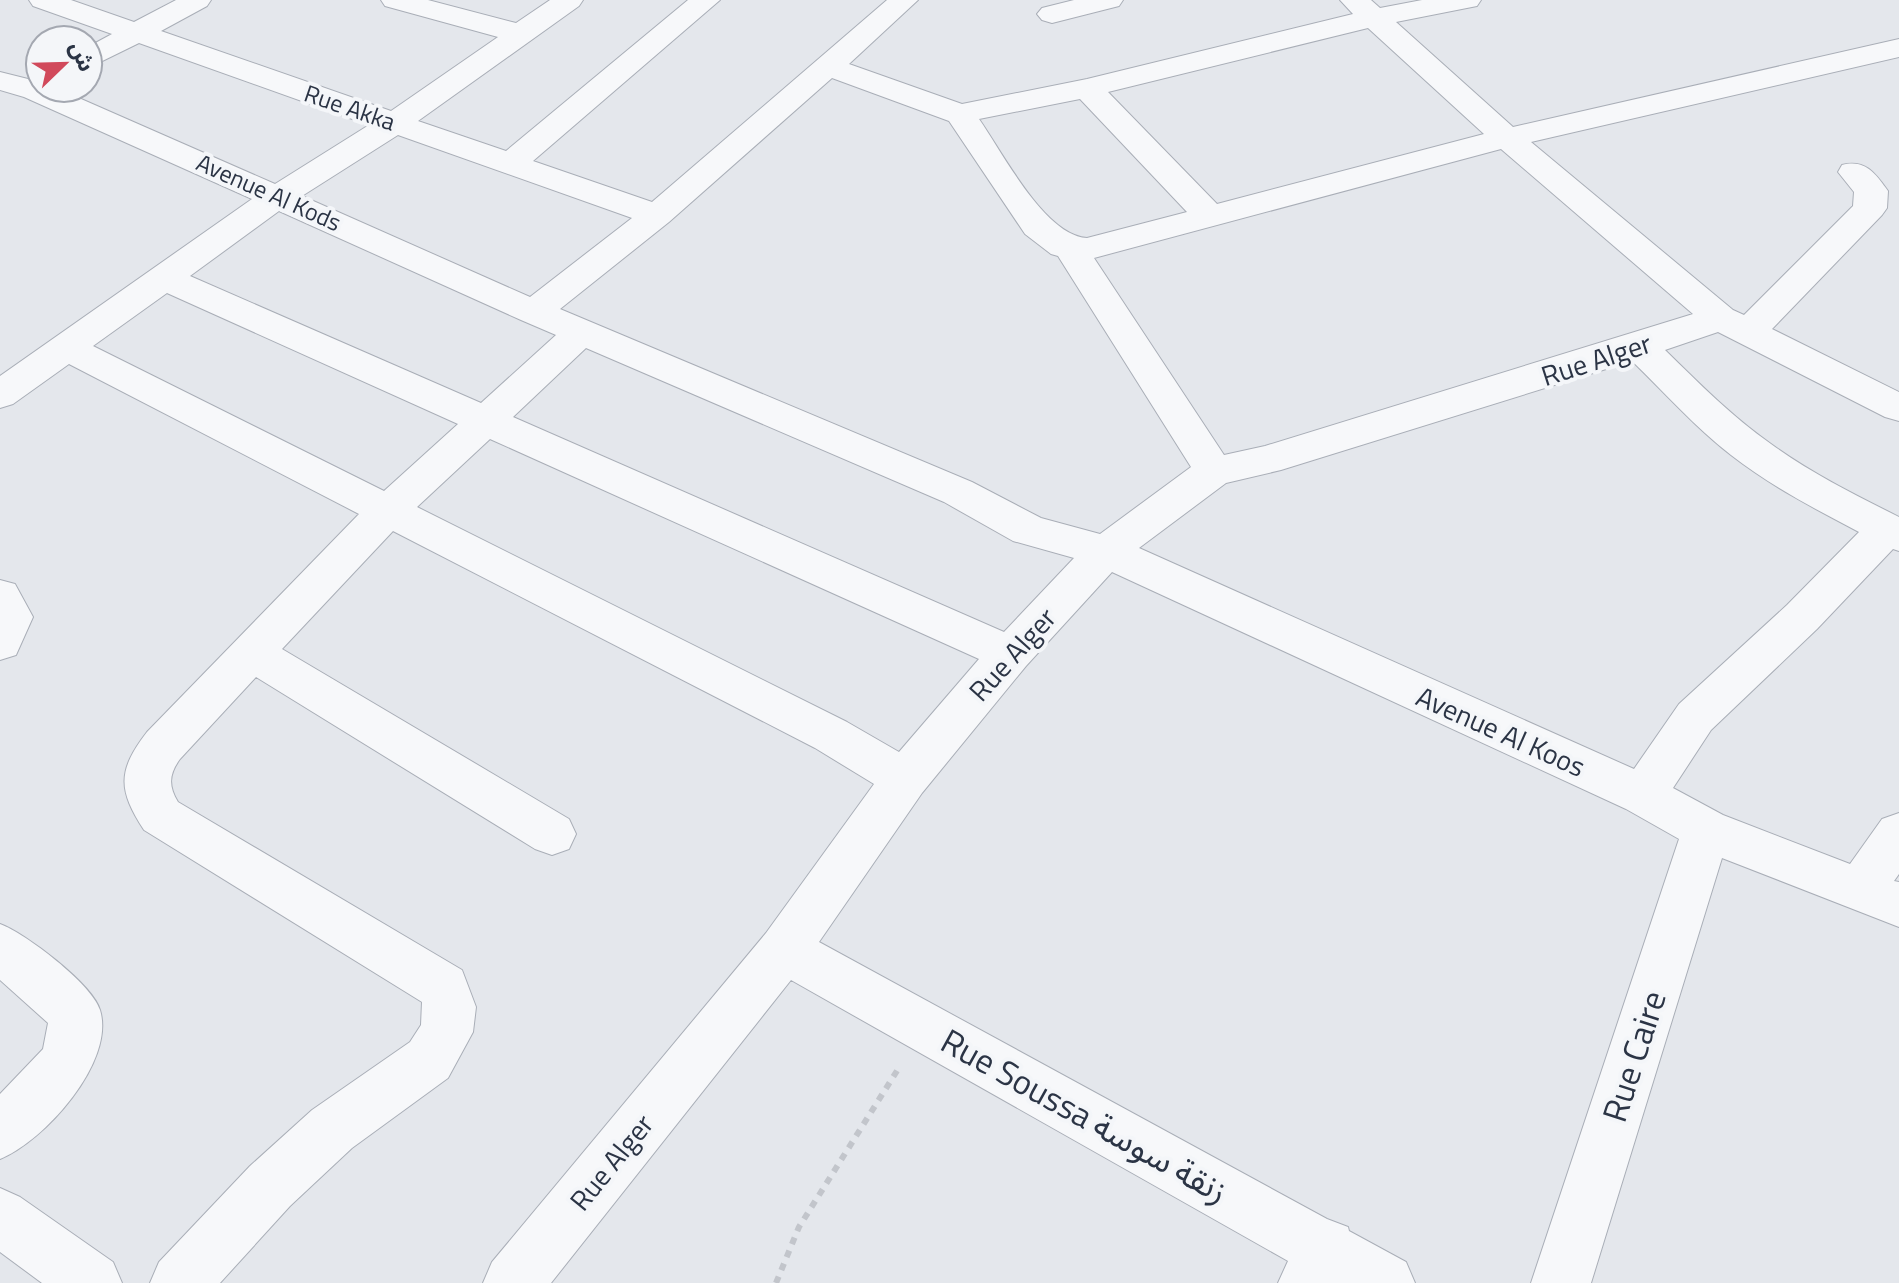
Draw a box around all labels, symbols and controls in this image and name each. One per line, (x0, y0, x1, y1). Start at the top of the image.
north arrow (24, 24, 104, 104)
text: ش (61, 36, 104, 77)
street label: Rue Akka (300, 75, 400, 139)
street label: Avenue Al Kods (191, 144, 347, 240)
street label: Rue Alger (1535, 321, 1657, 397)
street label: Rue Alger (958, 597, 1066, 711)
street label: Avenue Al Koos (1410, 675, 1592, 787)
street label: Rue Caire (1587, 984, 1679, 1128)
street label: Rue Soussa زنقة سوسة (932, 1014, 1238, 1216)
street label: Rue Alger (559, 1104, 664, 1220)

